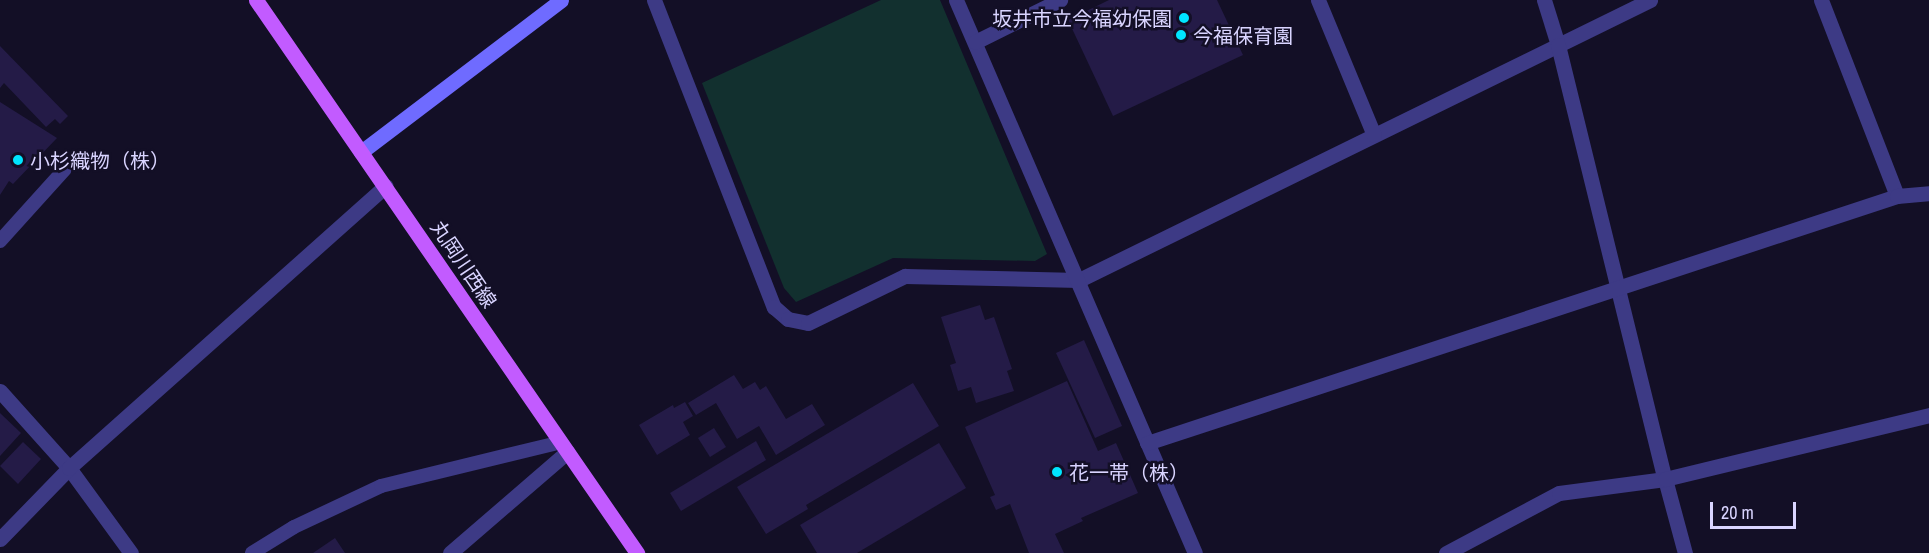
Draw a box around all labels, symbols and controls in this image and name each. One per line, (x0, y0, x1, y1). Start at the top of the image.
place label: 坂井市立今福幼保園 (992, 6, 1172, 30)
marker: 坂井市立今福幼保園 (1177, 11, 1191, 25)
place label: 今福保育園 (1193, 23, 1293, 47)
marker: 今福保育園 (1174, 28, 1188, 42)
place label: 小杉織物（株） (30, 148, 170, 172)
marker: 小杉織物（株） (11, 153, 25, 167)
street label: 丸岡川西線 (426, 216, 502, 312)
place label: 花一帯（株） (1069, 460, 1189, 484)
marker: 花一帯（株） (1050, 465, 1064, 479)
scale bar (1713, 490, 1798, 528)
text: 20 m (1721, 500, 1754, 525)

